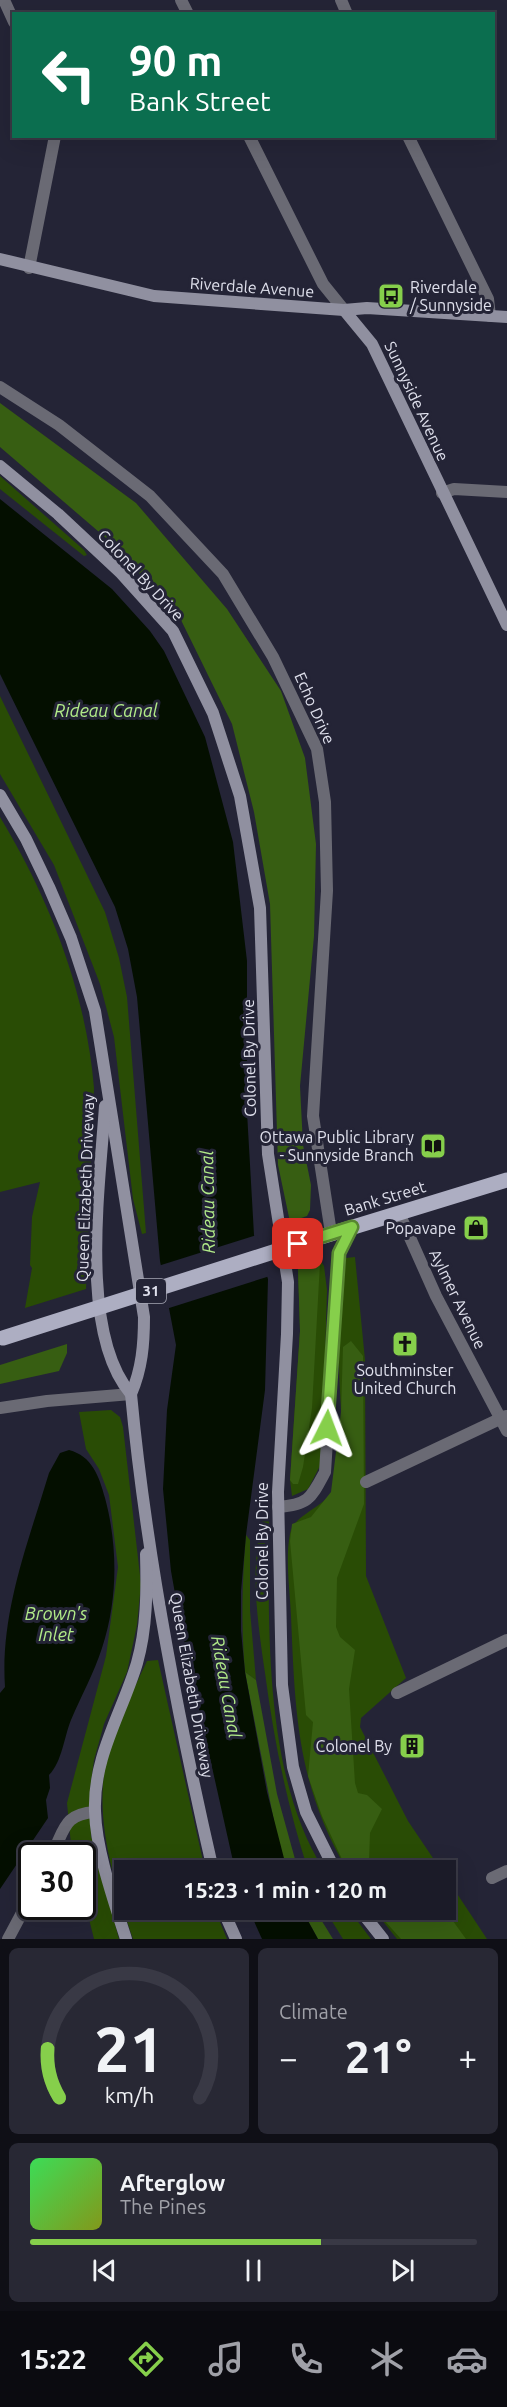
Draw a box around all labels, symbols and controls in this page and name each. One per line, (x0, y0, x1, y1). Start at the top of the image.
icon: left (30, 36, 108, 114)
text: 90 m (129, 37, 223, 84)
text: Bank Street (129, 86, 271, 116)
street label: Riverdale Avenue (189, 274, 315, 300)
place label: Riverdale / Sunnyside (409, 278, 492, 314)
bus stop icon: Riverdale / Sunnyside (376, 281, 406, 311)
street label: Sunnyside Avenue (381, 338, 453, 464)
street label: Colonel By Drive (94, 526, 188, 624)
street label: Echo Drive (291, 669, 339, 747)
water label: Rideau Canal (54, 700, 158, 720)
street label: Colonel By Drive (239, 999, 259, 1117)
street label: Queen Elizabeth Driveway (73, 1093, 97, 1282)
place label: Ottawa Public Library - Sunnyside Branch (260, 1128, 414, 1164)
library icon: Ottawa Public Library - Sunnyside Branch (418, 1131, 448, 1161)
water label: Rideau Canal (196, 1150, 218, 1254)
street label: Bank Street (342, 1177, 428, 1219)
shop icon: Popavape (461, 1213, 491, 1243)
pin (272, 1218, 323, 1269)
place label: Popavape (385, 1219, 456, 1237)
icon: arrive (281, 1227, 314, 1260)
street label: Aylmer Avenue (426, 1246, 490, 1352)
road number: 31 (136, 1279, 166, 1303)
church icon: Southminster United Church (390, 1329, 420, 1359)
place label: Southminster United Church (354, 1361, 456, 1397)
position arrow (295, 1396, 359, 1460)
street label: Colonel By Drive (253, 1482, 271, 1600)
street label: Queen Elizabeth Driveway (167, 1591, 217, 1779)
water label: Brown's Inlet (25, 1603, 88, 1644)
water label: Rideau Canal (208, 1634, 246, 1740)
building icon: Colonel By (397, 1731, 427, 1761)
place label: Colonel By (316, 1737, 392, 1755)
speed limit sign: 30 (18, 1842, 96, 1920)
text: 15:23 · 1 min · 120 m (183, 1877, 387, 1902)
text: Climate (279, 2000, 348, 2023)
text: 21 (94, 2014, 164, 2084)
text: 21° (345, 2031, 411, 2082)
text: − (279, 2039, 298, 2076)
text: + (458, 2039, 477, 2076)
text: km/h (104, 2083, 154, 2107)
text: Afterglow (120, 2170, 225, 2195)
text: The Pines (120, 2195, 206, 2218)
icon: previous (88, 2254, 121, 2287)
icon: pause (237, 2254, 270, 2287)
icon: next (386, 2254, 419, 2287)
icon: directions (125, 2338, 167, 2380)
icon: music (205, 2338, 247, 2380)
icon: phone (285, 2338, 327, 2380)
icon: climate (366, 2338, 408, 2380)
icon: car (446, 2338, 488, 2380)
text: 15:22 (19, 2344, 87, 2374)

